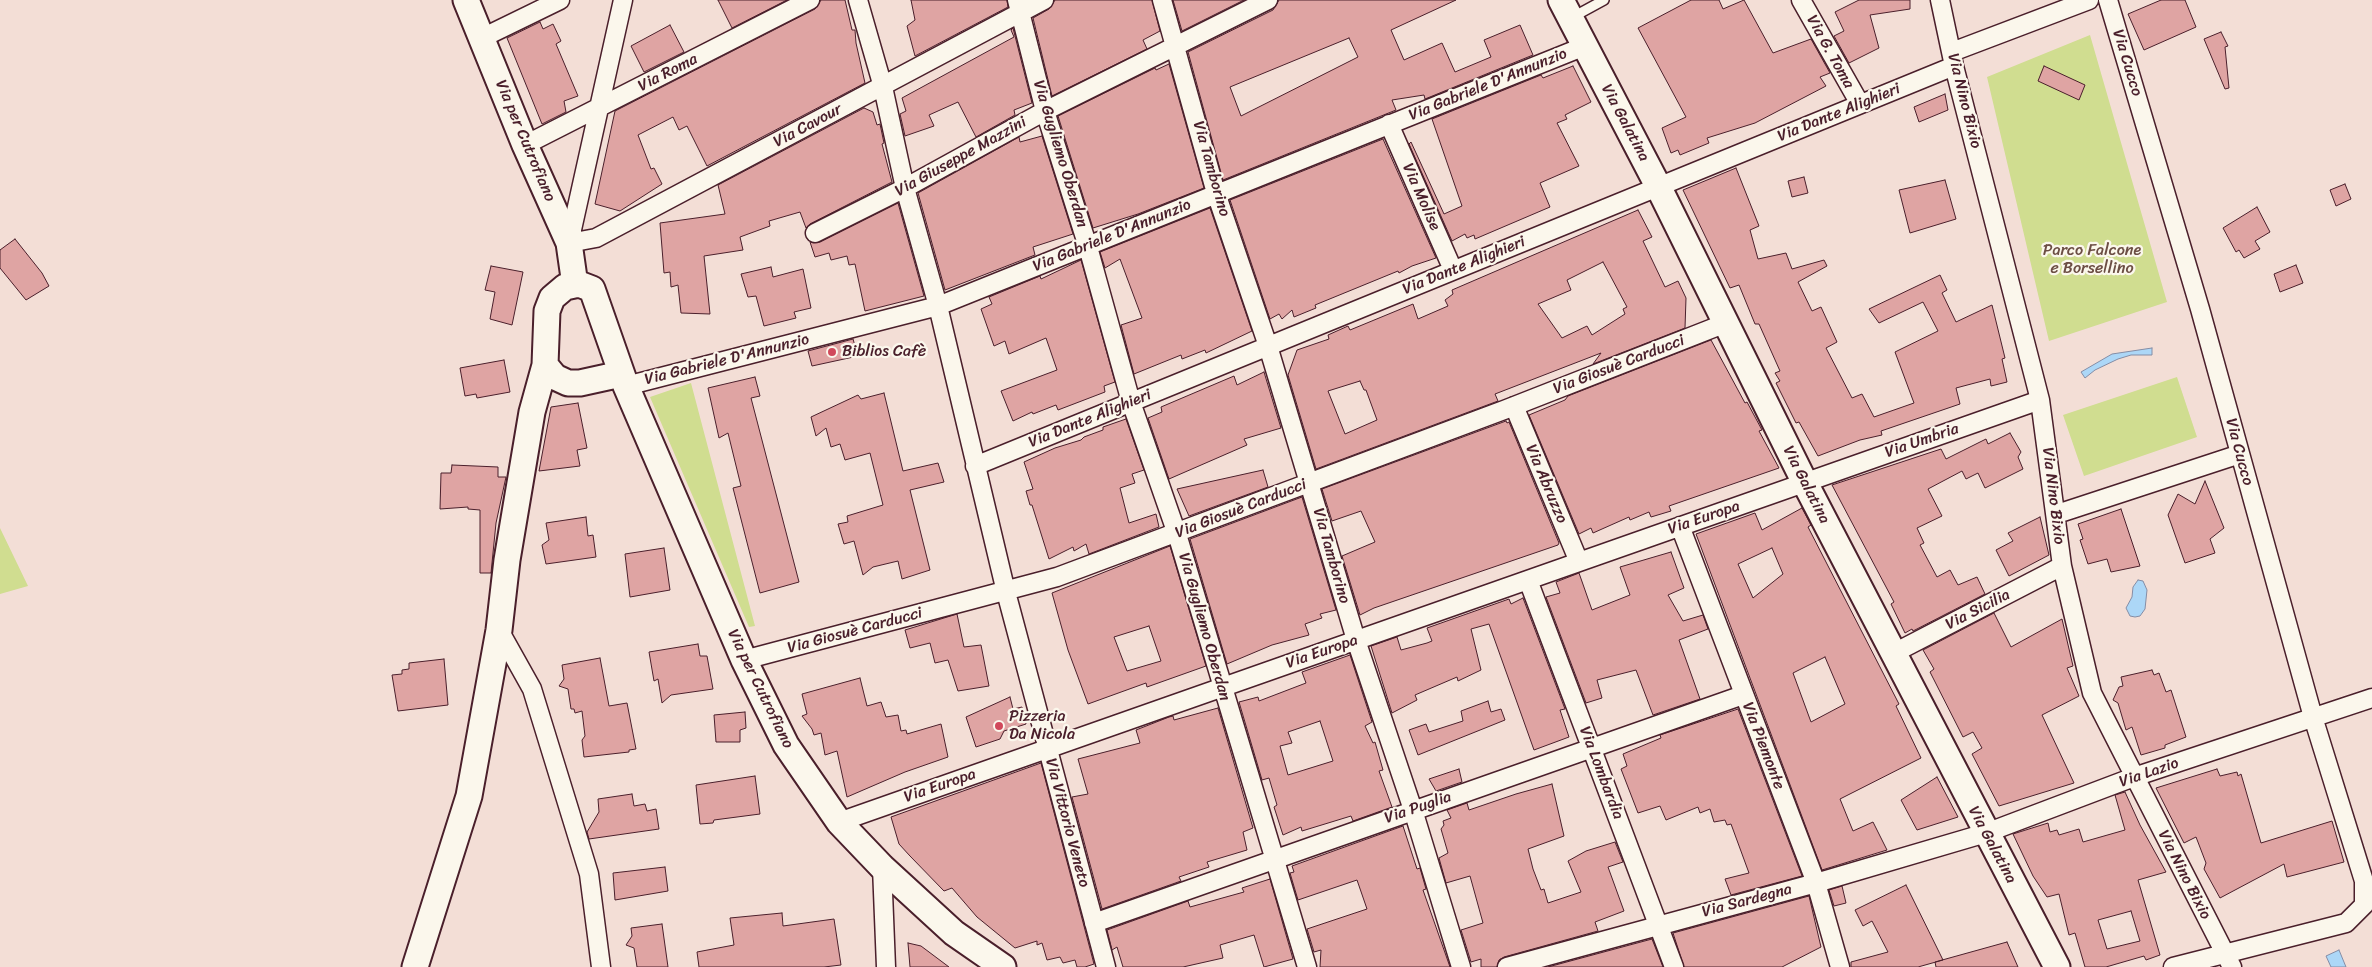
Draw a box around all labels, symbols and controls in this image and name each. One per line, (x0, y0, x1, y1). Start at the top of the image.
street label: Via G. Toma (1802, 12, 1858, 92)
street label: Via Cucco (2108, 27, 2146, 99)
street label: Via Gabriele D'Annunzio (1406, 44, 1570, 126)
street label: Via Roma (635, 50, 701, 96)
street label: Via Nino Bixio (1943, 51, 1985, 151)
street label: Via per Cutrofiano (491, 77, 559, 205)
street label: Via Gugliemo Oberdan (1028, 78, 1092, 230)
street label: Via Dante Alighieri (1775, 80, 1903, 146)
street label: Via Galatina (1597, 81, 1653, 165)
street label: Via Cavour (770, 100, 846, 152)
street label: Via Giuseppe Mazzini (892, 113, 1030, 201)
street label: Via Tamborino (1188, 119, 1234, 219)
street label: Via Molise (1398, 161, 1444, 233)
street label: Via Gabriele D'Annunzio (1030, 195, 1194, 277)
street label: Via Dante Alighieri (1400, 233, 1528, 299)
park label: Parco Falcone e Borsellino (2043, 241, 2141, 279)
street label: Via Gabriele D'Annunzio (643, 330, 811, 390)
street label: Via Giosuè Carducci (1551, 331, 1687, 399)
place label: Biblios Cafè (842, 342, 926, 362)
marker: Biblios Cafè (826, 346, 838, 358)
street label: Via Dante Alighieri (1026, 386, 1154, 452)
street label: Via Cucco (2221, 416, 2257, 488)
street label: Via Umbria (1883, 419, 1961, 463)
street label: Via Abruzzo (1521, 442, 1571, 526)
street label: Via Galatina (1778, 443, 1834, 527)
street label: Via Nino Bixio (2038, 446, 2068, 546)
street label: Via Giosuè Carducci (1173, 475, 1309, 543)
street label: Via Europa (1666, 497, 1742, 539)
street label: Via Tamborino (1308, 506, 1354, 606)
street label: Via Gugliemo Oberdan (1174, 551, 1234, 703)
street label: Via Sicilia (1942, 586, 2014, 634)
street label: Via Giosuè Carducci (785, 604, 925, 658)
street label: Via per Cutrofiano (723, 626, 797, 752)
street label: Via Europa (1284, 631, 1360, 673)
street label: Via Piemonte (1738, 700, 1788, 792)
place label: Pizzeria Da Nicola (1009, 707, 1075, 745)
marker: Pizzeria Da Nicola (993, 720, 1005, 732)
street label: Via Lombardia (1574, 724, 1628, 822)
street label: Via Lazio (2117, 754, 2181, 792)
street label: Via Vittorio Veneto (1041, 756, 1093, 890)
street label: Via Europa (902, 765, 978, 807)
street label: Via Puglia (1382, 788, 1454, 828)
street label: Via Galatina (1964, 803, 2020, 887)
street label: Via Nino Bixio (2153, 827, 2215, 923)
street label: Via Sardegna (1700, 880, 1794, 922)

